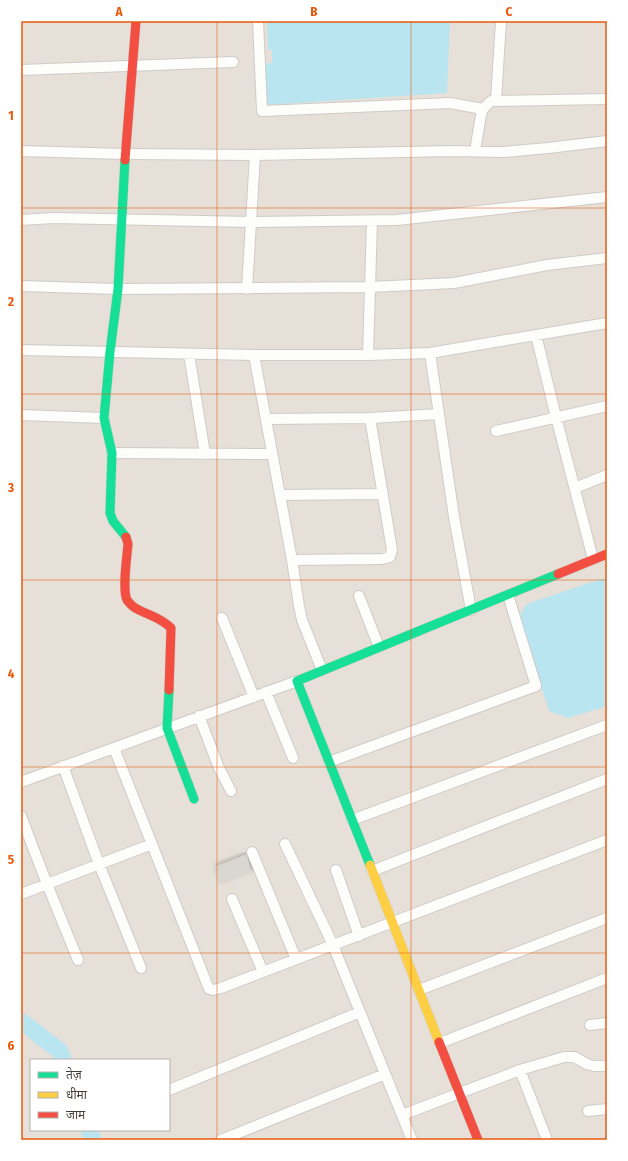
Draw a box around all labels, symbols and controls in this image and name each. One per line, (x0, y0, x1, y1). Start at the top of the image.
text: A (114, 4, 123, 19)
text: B (310, 4, 318, 19)
text: C (506, 4, 513, 19)
text: 1 (8, 108, 14, 123)
text: 2 (7, 294, 14, 309)
text: 3 (7, 480, 14, 495)
text: 4 (8, 666, 15, 681)
text: 5 (8, 852, 14, 867)
text: 6 (8, 1038, 15, 1053)
legend (30, 1059, 170, 1131)
text: तेज़ (66, 1067, 83, 1082)
text: धीमा (66, 1087, 88, 1102)
text: जाम (66, 1108, 86, 1122)

